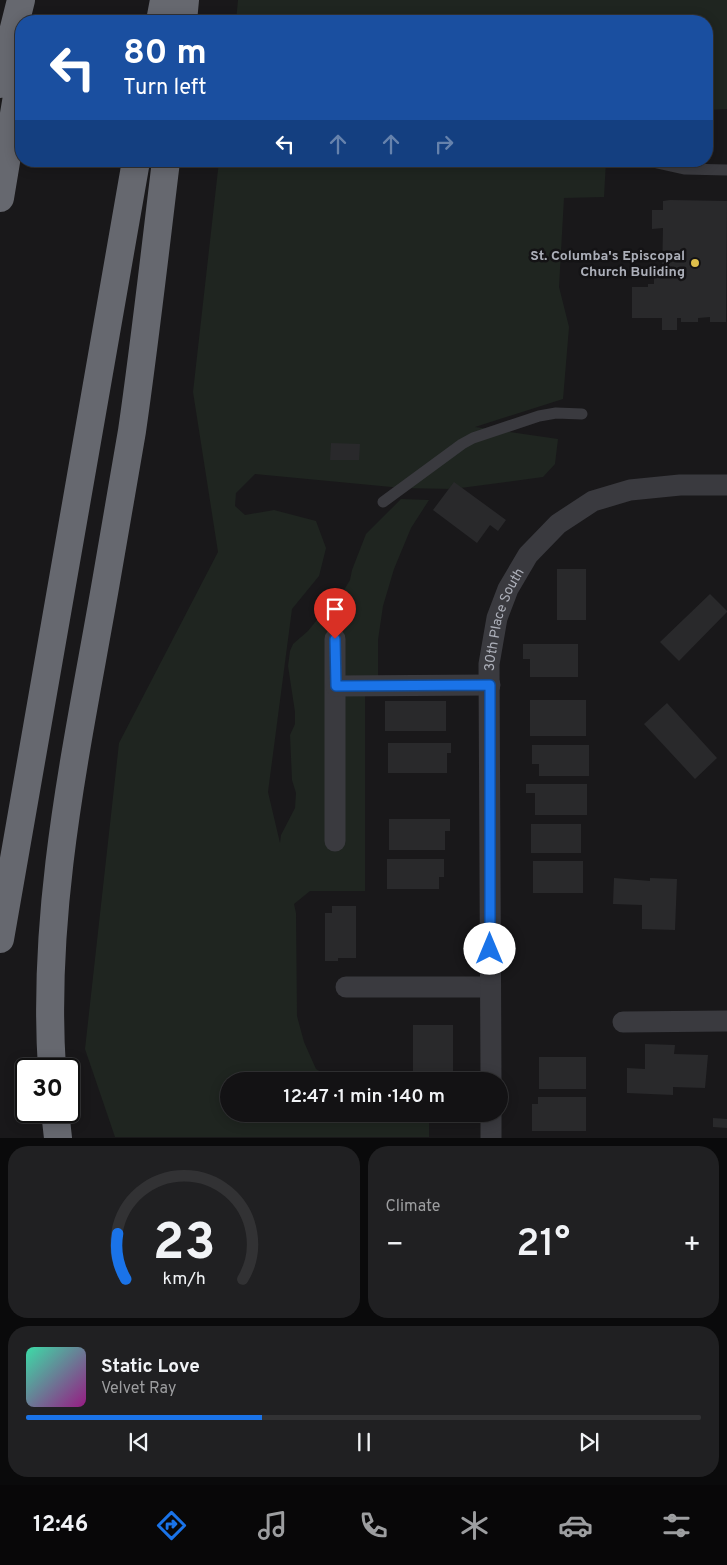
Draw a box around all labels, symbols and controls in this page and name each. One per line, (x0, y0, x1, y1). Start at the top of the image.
text: 80 m (123, 32, 207, 76)
icon: left (40, 35, 105, 100)
text: Turn left (123, 75, 206, 102)
icon: left (271, 130, 299, 158)
icon: ahead (324, 130, 352, 158)
icon: ahead (377, 130, 405, 158)
icon: right (430, 130, 458, 158)
place label: St. Columba's Episcopal Church Buliding (530, 248, 685, 281)
marker: St. Columba's Episcopal Church Buliding (689, 257, 701, 269)
street label: 30th Place South (482, 565, 529, 671)
pin (314, 588, 356, 639)
icon: arrive (321, 595, 349, 623)
position arrow (463, 922, 515, 974)
speed limit sign: 30 (15, 1058, 80, 1123)
text: 12:47 · 1 min · 140 m (283, 1085, 445, 1109)
text: Climate (386, 1197, 440, 1217)
text: 23 (152, 1212, 215, 1278)
text: 21° (516, 1221, 570, 1270)
text: − (386, 1228, 404, 1264)
text: + (683, 1228, 701, 1264)
text: km/h (162, 1268, 205, 1291)
text: Static Love (101, 1355, 200, 1379)
text: Velvet Ray (101, 1379, 176, 1399)
icon: previous (125, 1428, 153, 1456)
icon: pause (350, 1428, 378, 1456)
icon: next (575, 1428, 603, 1456)
icon: directions (154, 1508, 189, 1543)
icon: music (255, 1508, 290, 1543)
icon: phone (356, 1508, 391, 1543)
icon: climate (457, 1508, 492, 1543)
icon: car (558, 1508, 593, 1543)
icon: filters (659, 1508, 694, 1543)
text: 12:46 (33, 1512, 88, 1539)

